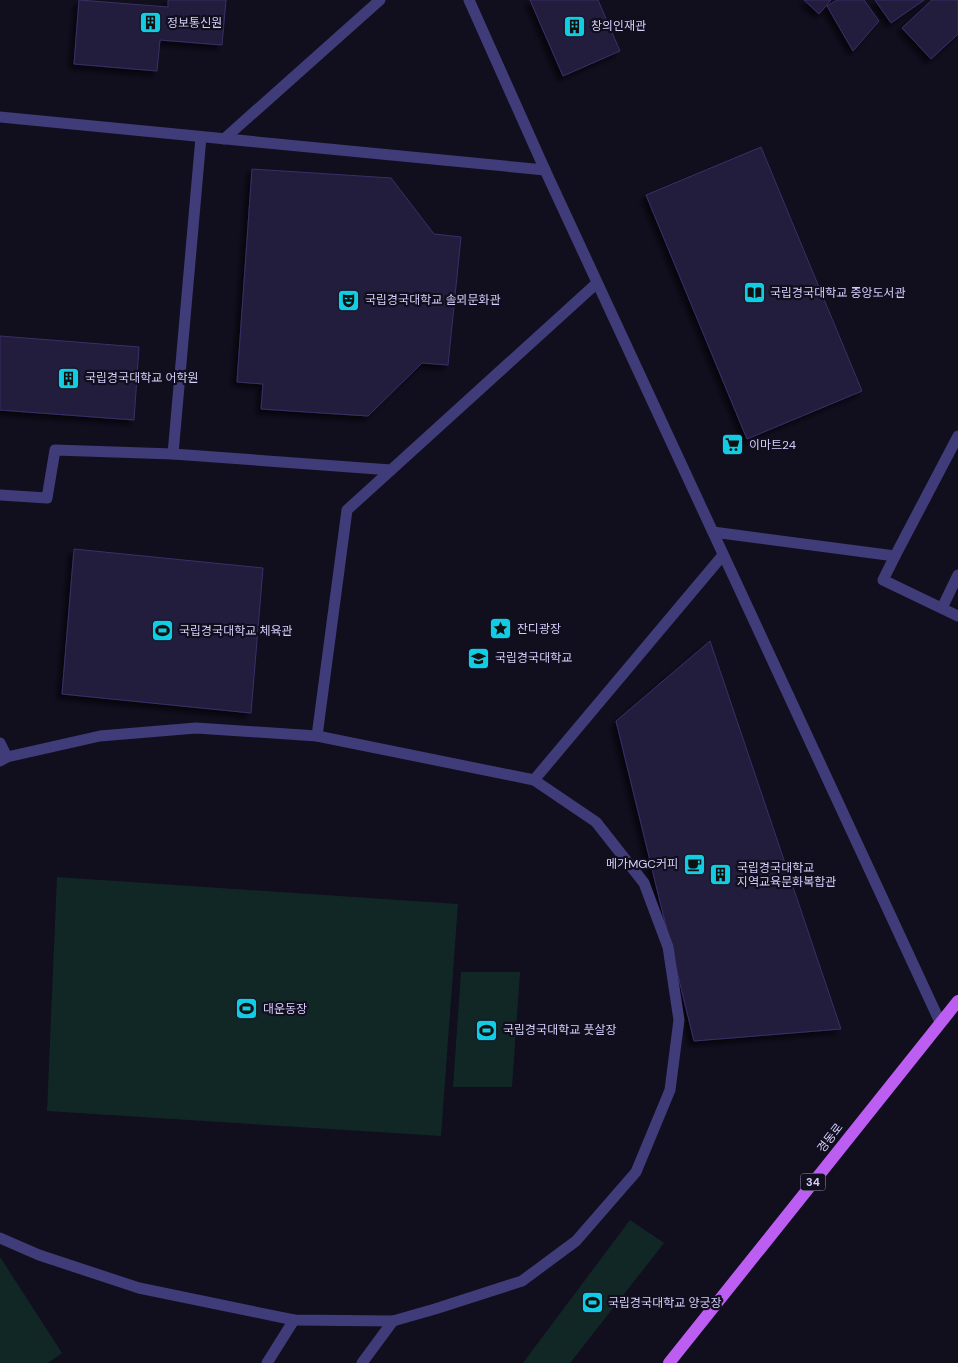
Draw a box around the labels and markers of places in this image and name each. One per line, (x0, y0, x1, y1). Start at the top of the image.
building icon: 정보통신원 (139, 11, 163, 35)
building icon: 창의인재관 (563, 14, 587, 38)
place label: 정보통신원 (167, 15, 222, 31)
place label: 창의인재관 (591, 18, 646, 34)
library icon: 국립경국대학교 중앙도서관 (742, 281, 766, 305)
place label: 국립경국대학교 중앙도서관 (770, 285, 906, 301)
theatre icon: 국립경국대학교 솔뫼문화관 (337, 288, 361, 312)
place label: 국립경국대학교 솔뫼문화관 (365, 292, 501, 308)
building icon: 국립경국대학교 어학원 (57, 366, 81, 390)
place label: 국립경국대학교 어학원 (85, 370, 199, 386)
supermarket icon: 이마트24 (721, 433, 745, 457)
place label: 이마트24 (749, 437, 796, 453)
place icon: 잔디광장 (489, 617, 513, 641)
sports icon: 국립경국대학교 체육관 (151, 619, 175, 643)
place label: 잔디광장 (517, 621, 561, 637)
place label: 국립경국대학교 체육관 (179, 623, 293, 639)
school or university icon: 국립경국대학교 (467, 646, 491, 670)
place label: 국립경국대학교 (495, 650, 572, 666)
cafe icon: 메가MGC커피 (682, 852, 706, 876)
place label: 메가MGC커피 (606, 856, 678, 872)
place label: 국립경국대학교 지역교육문화복합관 (737, 860, 836, 890)
building icon: 국립경국대학교 지역교육문화복합관 (709, 863, 733, 887)
sports icon: 대운동장 (235, 997, 259, 1021)
place label: 대운동장 (263, 1001, 307, 1017)
sports icon: 국립경국대학교 풋살장 (475, 1018, 499, 1042)
place label: 국립경국대학교 풋살장 (503, 1022, 617, 1038)
sports icon: 국립경국대학교 양궁장 (580, 1291, 604, 1315)
place label: 국립경국대학교 양궁장 (608, 1295, 722, 1311)

